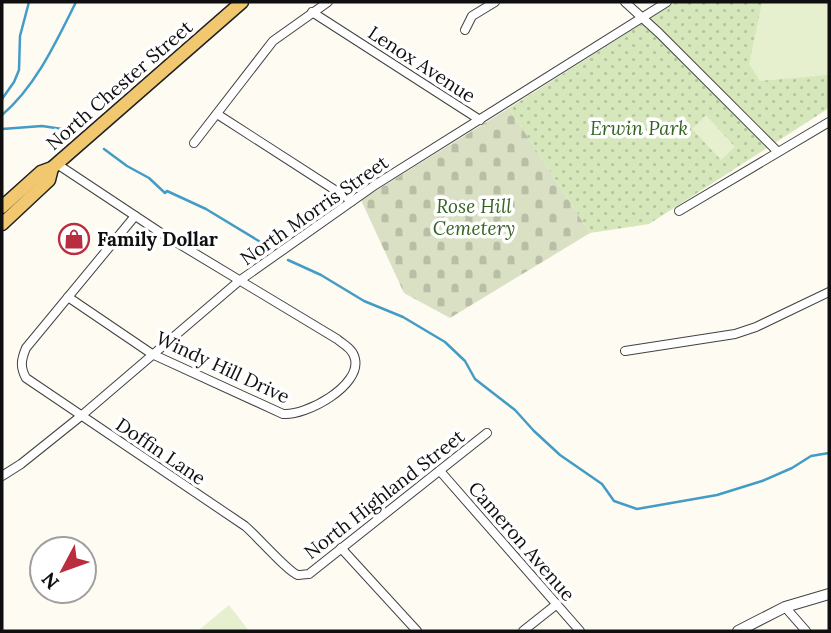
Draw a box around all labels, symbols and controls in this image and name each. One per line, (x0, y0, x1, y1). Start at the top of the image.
street label: North Chester Street (41, 15, 198, 155)
street label: Lenox Avenue (364, 20, 480, 108)
park label: Erwin Park (590, 116, 688, 140)
street label: North Morris Street (235, 150, 393, 270)
park label: Rose Hill Cemetery (433, 194, 515, 240)
shop icon: Family Dollar (57, 222, 91, 256)
place label: Family Dollar (97, 227, 218, 251)
street label: Windy Hill Drive (152, 326, 294, 408)
street label: Doffin Lane (112, 412, 210, 490)
street label: North Highland Street (299, 424, 469, 564)
street label: Cameron Avenue (464, 476, 580, 606)
north arrow (28, 535, 98, 605)
text: N (36, 568, 64, 595)

